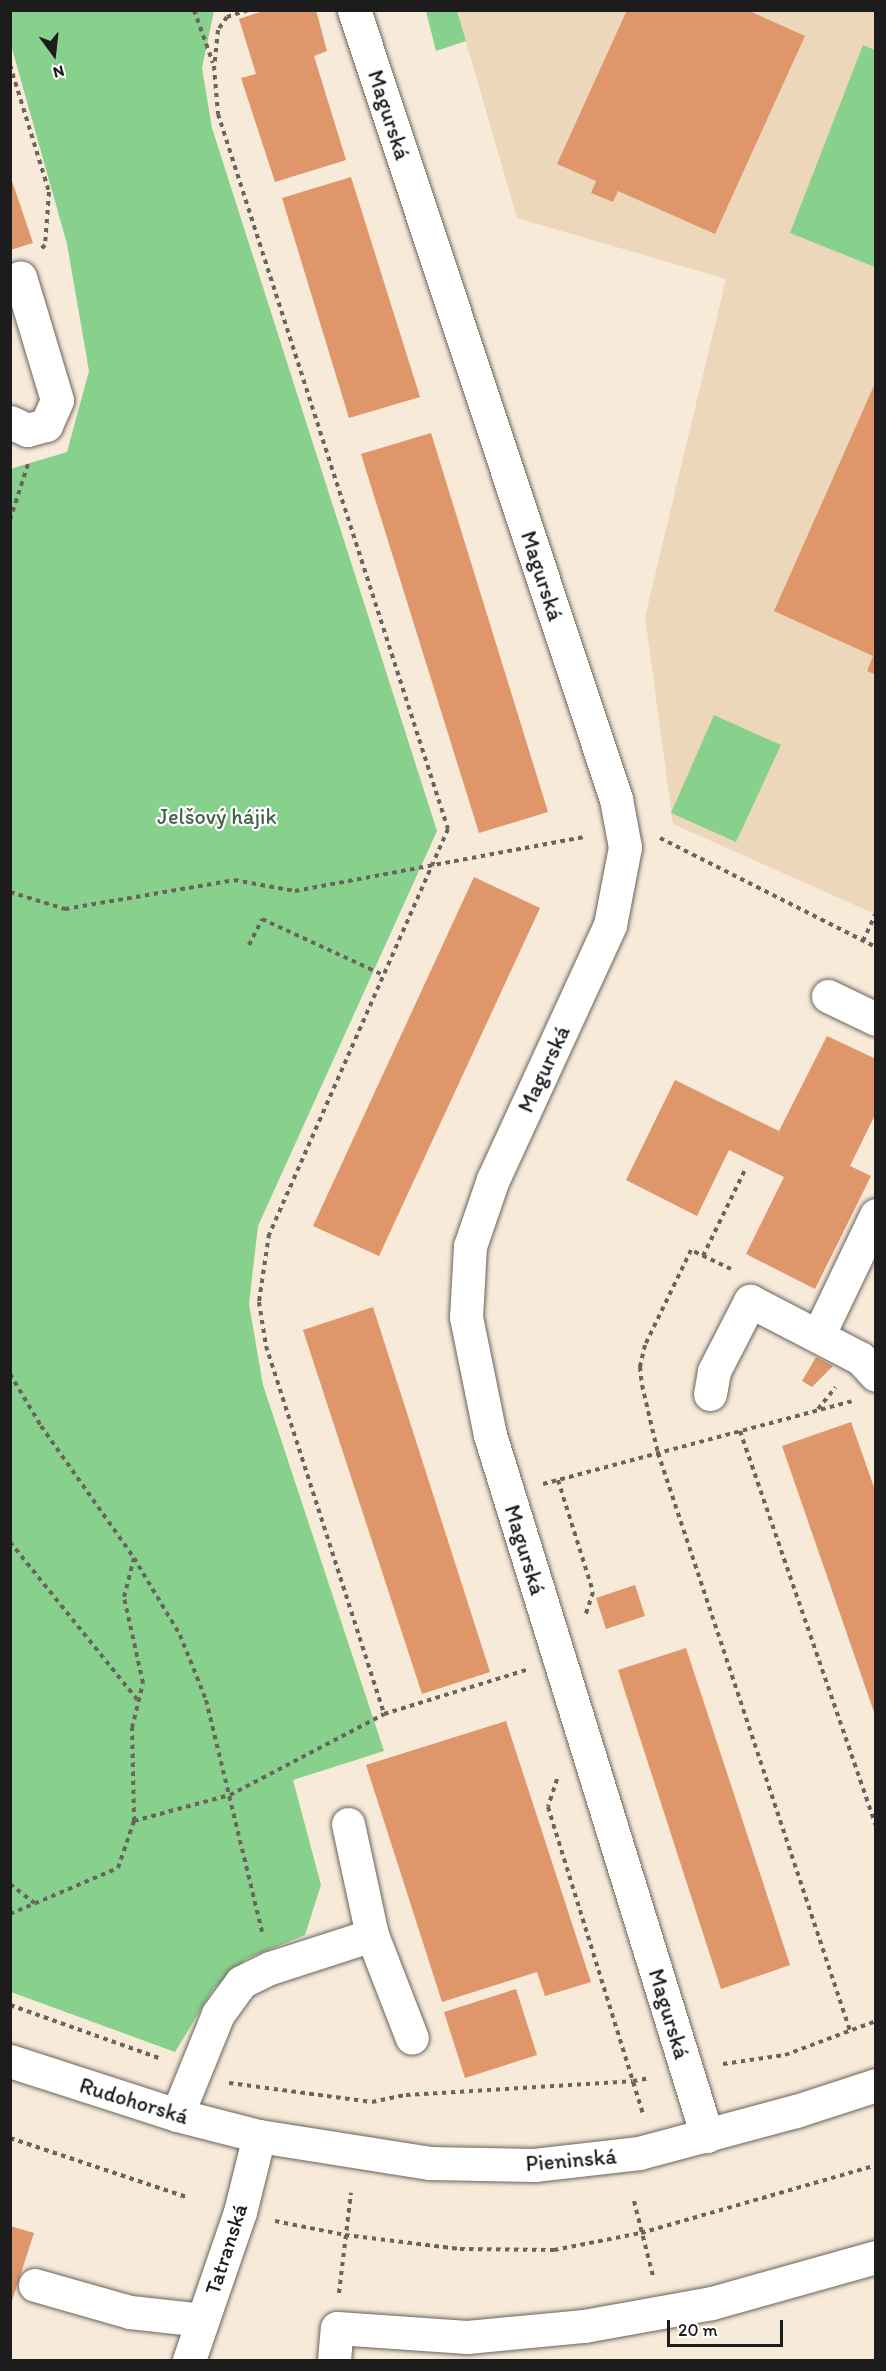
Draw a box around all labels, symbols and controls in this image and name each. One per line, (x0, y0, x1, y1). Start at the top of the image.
north arrow (24, 24, 84, 84)
text: N (51, 61, 66, 82)
street label: Magurská (362, 67, 416, 163)
street label: Magurská (515, 528, 569, 624)
park label: Jelšový hájik (157, 804, 277, 830)
street label: Magurská (512, 1021, 576, 1117)
street label: Magurská (499, 1502, 551, 1598)
street label: Magurská (643, 1966, 695, 2062)
street label: Rudohorská (76, 2072, 192, 2130)
street label: Pieninská (524, 2143, 618, 2177)
street label: Tatranská (199, 2200, 253, 2298)
scale bar (670, 2308, 786, 2346)
text: 20 m (678, 2319, 718, 2341)

